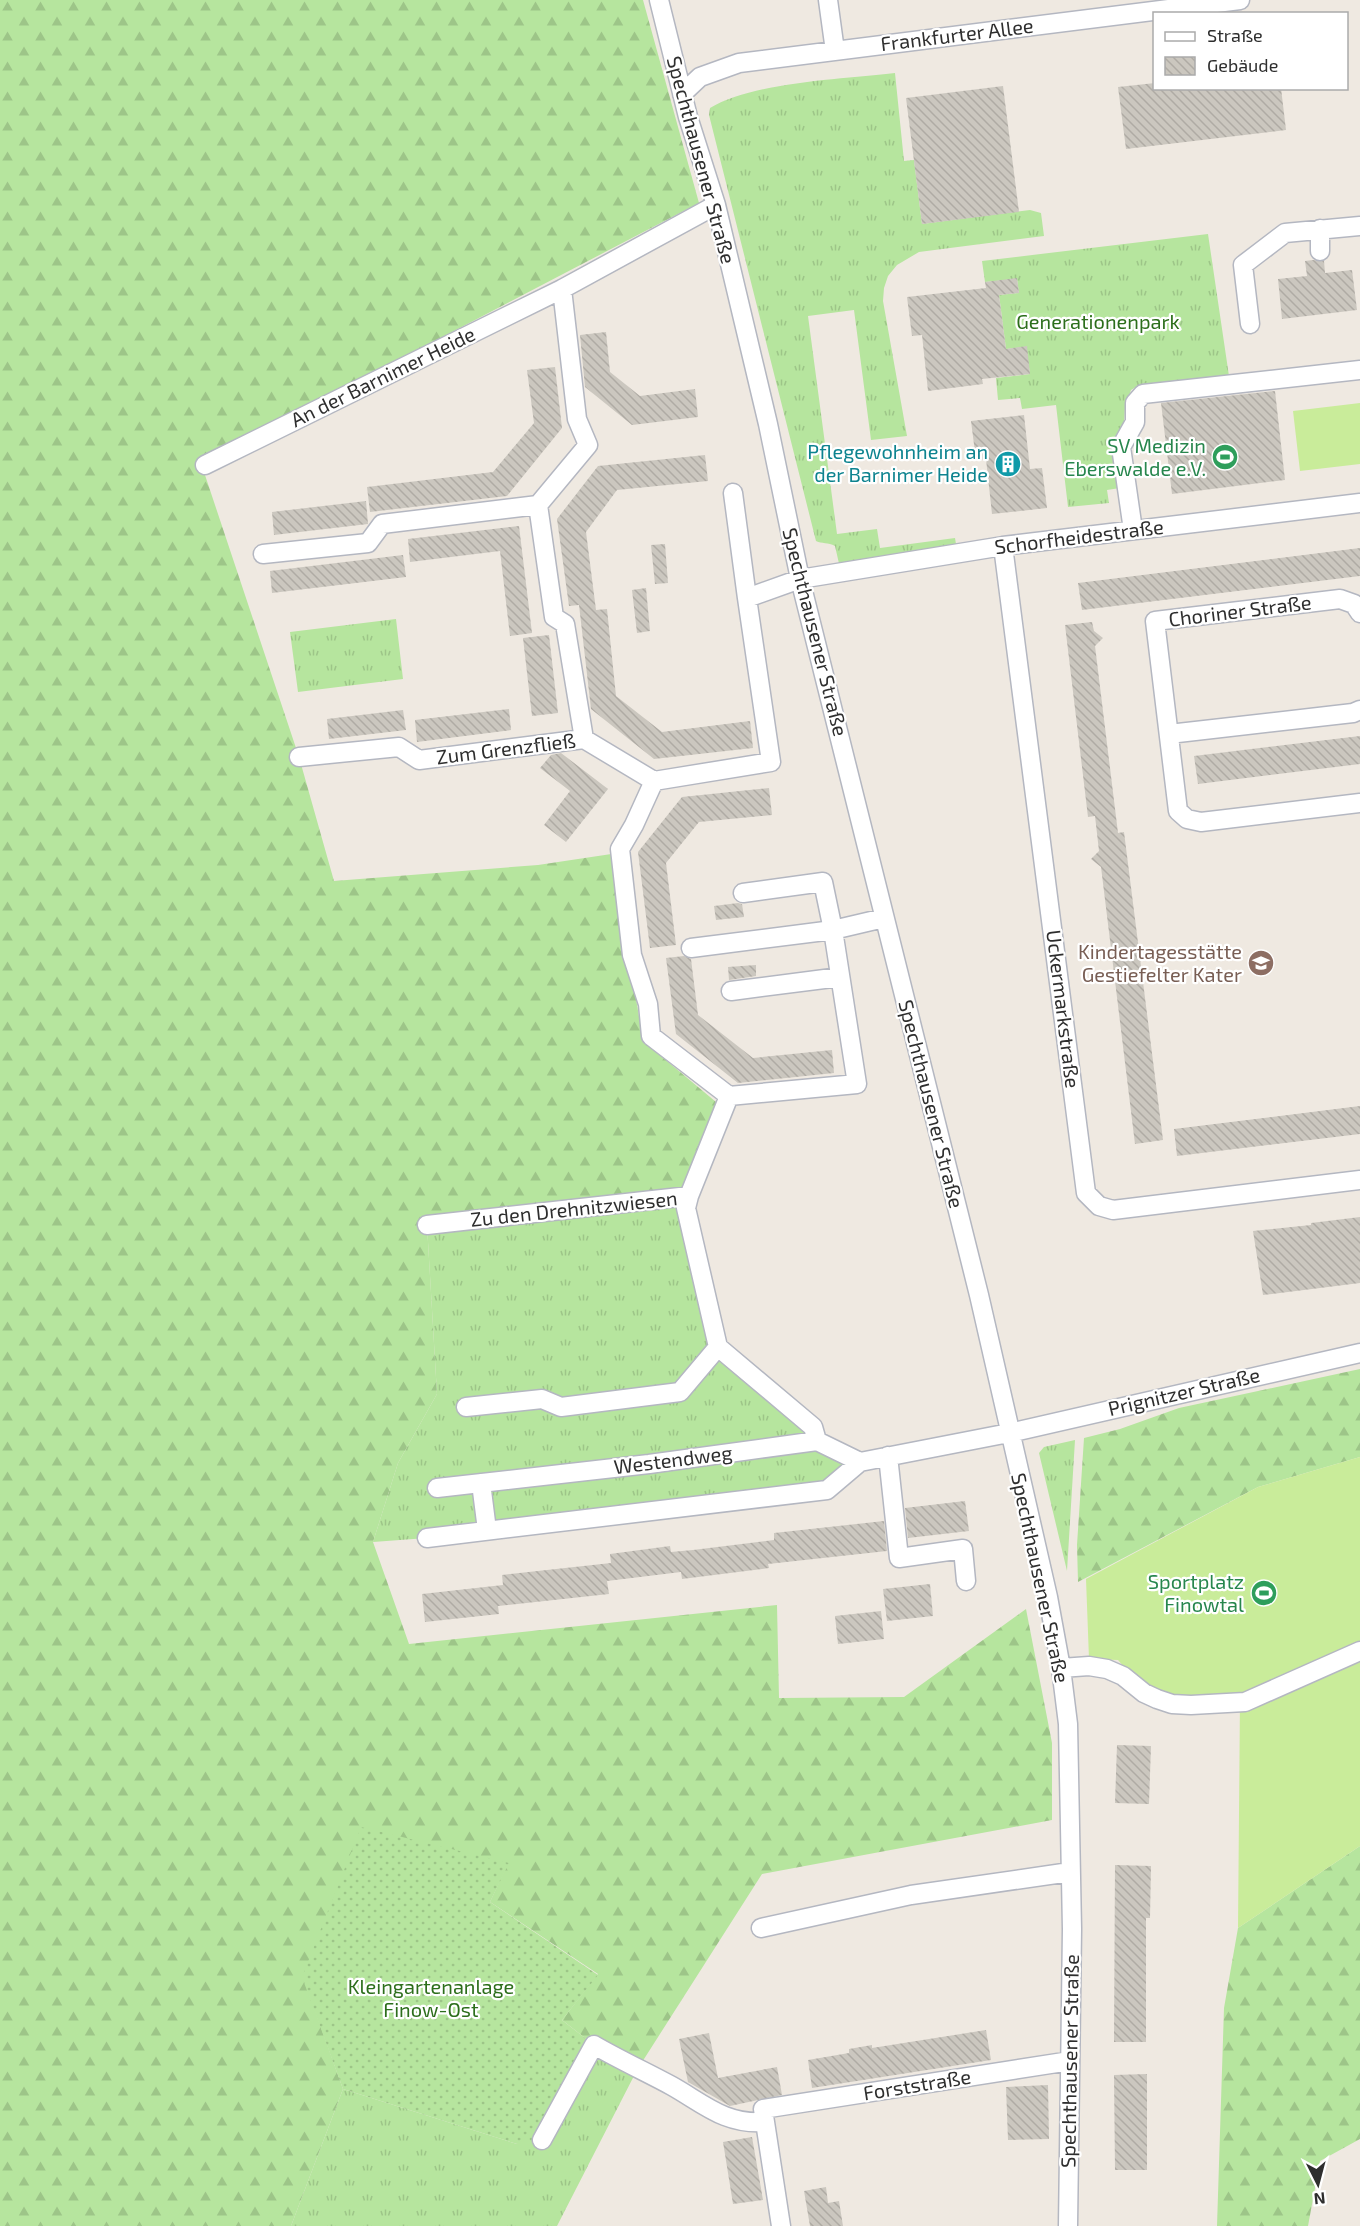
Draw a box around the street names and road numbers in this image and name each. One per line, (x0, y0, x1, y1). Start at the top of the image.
street label: Frankfurter Allee (879, 13, 1035, 55)
street label: Spechthausener Straße (663, 53, 741, 266)
street label: An der Barnimer Heide (286, 321, 479, 431)
street label: Schorfheidestraße (993, 514, 1165, 558)
street label: Spechthausener Straße (778, 525, 853, 738)
street label: Choriner Straße (1167, 589, 1313, 631)
street label: Zum Grenzfließ (435, 728, 577, 768)
street label: Uckermarkstraße (1042, 928, 1086, 1089)
street label: Spechthausener Straße (894, 997, 969, 1210)
street label: Zu den Drehnitzwiesen (469, 1185, 679, 1231)
street label: Prignitzer Straße (1106, 1362, 1262, 1420)
street label: Westendweg (612, 1440, 734, 1478)
street label: Spechthausener Straße (1007, 1471, 1075, 1685)
street label: Spechthausener Straße (1055, 1954, 1083, 2168)
street label: Forststraße (861, 2064, 972, 2104)

